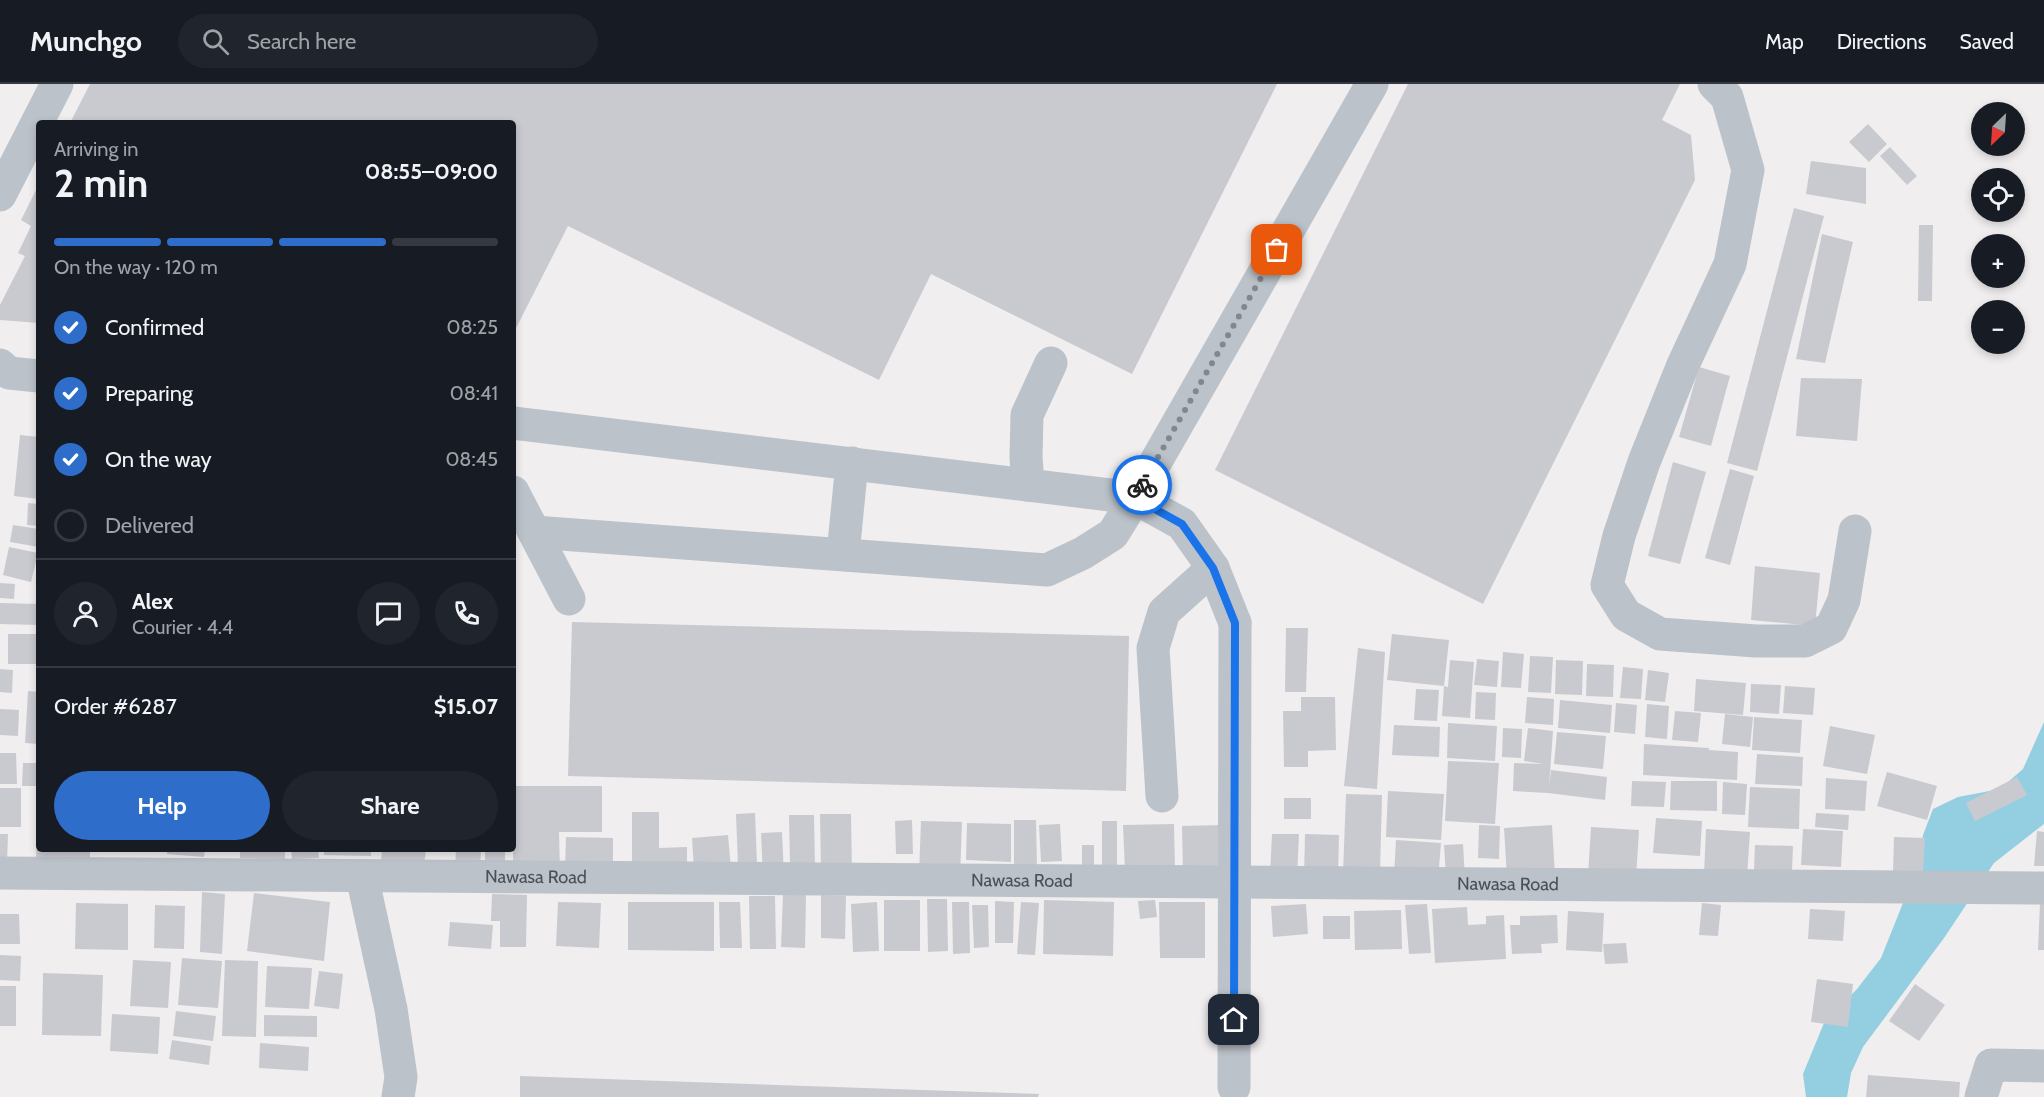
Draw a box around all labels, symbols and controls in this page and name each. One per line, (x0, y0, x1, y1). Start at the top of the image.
search box (178, 14, 598, 68)
text: Munchgo (30, 24, 142, 58)
icon: search (199, 25, 232, 58)
text: Search here (247, 28, 356, 55)
text: Map (1765, 29, 1804, 54)
text: Directions (1837, 29, 1926, 54)
text: Saved (1959, 29, 2014, 54)
north arrow (1971, 102, 2025, 156)
map controls (1971, 102, 2025, 354)
text: Arriving in (54, 137, 138, 161)
text: 08:55–09:00 (365, 158, 498, 185)
text: 2 min (54, 159, 148, 207)
button: locate (1971, 168, 2025, 222)
pin (1251, 224, 1302, 275)
icon: bag (1260, 233, 1293, 266)
button: + (1971, 234, 2025, 288)
text: On the way · 120 m (54, 255, 218, 279)
button: − (1971, 300, 2025, 354)
icon: check (54, 311, 87, 344)
text: Confirmed (105, 314, 204, 341)
text: 08:25 (446, 315, 498, 339)
icon: check (54, 377, 87, 410)
text: Preparing (105, 380, 193, 407)
text: 08:41 (450, 381, 498, 405)
icon: check (54, 443, 87, 476)
text: On the way (105, 446, 212, 473)
text: 08:45 (445, 447, 498, 471)
courier (1112, 455, 1172, 515)
icon: bike (1126, 469, 1159, 502)
text: Delivered (105, 512, 194, 539)
button: person (54, 582, 117, 645)
button: chat (357, 582, 420, 645)
button: phone (435, 582, 498, 645)
text: Alex (132, 588, 173, 615)
text: Courier · 4.4 (132, 615, 233, 639)
text: Order #6287 (54, 693, 177, 720)
text: $15.07 (434, 693, 498, 720)
button: Help (54, 771, 270, 840)
button: Share (282, 771, 498, 840)
street label: Nawasa Road (485, 866, 587, 888)
street label: Nawasa Road (971, 869, 1073, 892)
street label: Nawasa Road (1457, 873, 1559, 895)
pin (1208, 994, 1259, 1045)
icon: home (1217, 1003, 1250, 1036)

